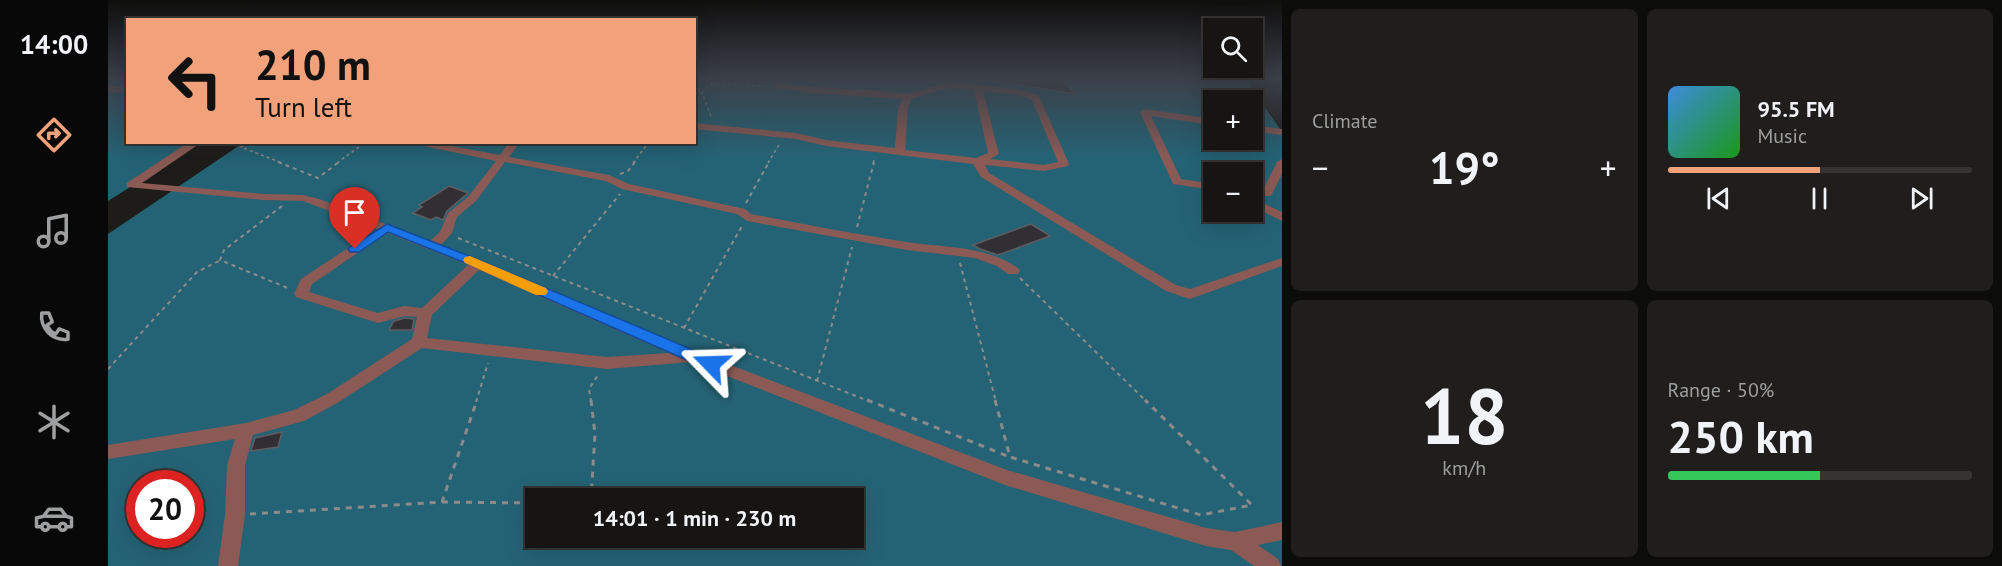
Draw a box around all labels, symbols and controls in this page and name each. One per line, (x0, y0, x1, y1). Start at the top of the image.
map controls (1203, 18, 1263, 222)
button: search (1203, 18, 1263, 78)
text: 14:00 (20, 27, 88, 61)
text: 210 m (255, 37, 371, 92)
icon: left (156, 42, 234, 120)
text: Turn left (255, 90, 352, 124)
button: + (1203, 90, 1263, 150)
text: 95.5 FM (1758, 95, 1835, 123)
text: Climate (1312, 108, 1378, 134)
icon: directions (33, 114, 75, 156)
text: Music (1758, 123, 1807, 149)
text: 19° (1429, 138, 1500, 196)
text: − (1312, 146, 1329, 189)
text: + (1600, 146, 1616, 189)
button: − (1203, 162, 1263, 222)
icon: previous (1702, 182, 1735, 215)
icon: pause (1803, 182, 1836, 215)
icon: next (1905, 182, 1938, 215)
pin (329, 187, 380, 249)
icon: arrive (338, 196, 371, 229)
icon: music (33, 210, 75, 252)
icon: phone (33, 306, 75, 348)
position arrow (679, 332, 743, 396)
text: 18 (1420, 365, 1508, 466)
text: Range · 50% (1668, 377, 1774, 403)
icon: climate (33, 401, 75, 443)
text: 250 km (1668, 407, 1814, 465)
text: km/h (1442, 455, 1486, 481)
speed limit sign: 20 (126, 470, 204, 548)
icon: car (33, 497, 75, 539)
text: 14:01 · 1 min · 230 m (593, 504, 796, 532)

